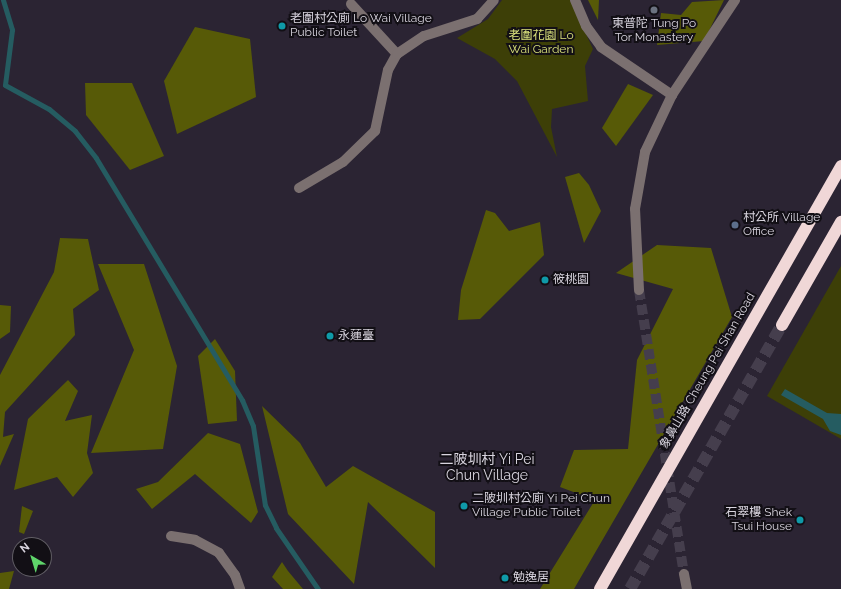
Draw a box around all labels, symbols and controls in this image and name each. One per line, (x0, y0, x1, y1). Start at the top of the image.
marker: 東普陀 Tung Po Tor Monastery (649, 5, 659, 15)
place label: 老圍村公廁 Lo Wai Village Public Toilet (290, 12, 433, 40)
place label: 東普陀 Tung Po Tor Monastery (612, 17, 696, 45)
marker: 老圍村公廁 Lo Wai Village Public Toilet (277, 21, 287, 31)
park label: 老圍花園 Lo Wai Garden (508, 29, 574, 57)
place label: 村公所 Village Office (743, 211, 820, 239)
marker: 村公所 Village Office (730, 220, 740, 230)
place label: 筱桃園 (553, 273, 589, 287)
marker: 筱桃園 (540, 275, 550, 285)
street label: 象鼻山路 Cheung Pei Shan Road (657, 290, 759, 452)
place label: 永蓮臺 (338, 329, 374, 343)
marker: 永蓮臺 (325, 331, 335, 341)
district label: 二陂圳村 Yi Pei Chun Village (439, 451, 535, 484)
place label: 二陂圳村公廁 Yi Pei Chun Village Public Toilet (472, 492, 610, 520)
marker: 二陂圳村公廁 Yi Pei Chun Village Public Toilet (459, 501, 469, 511)
place label: 石翠樓 Shek Tsui House (725, 506, 792, 534)
marker: 石翠樓 Shek Tsui House (795, 515, 805, 525)
north arrow (12, 537, 52, 577)
text: N (18, 540, 32, 556)
place label: 勉逸居 (513, 571, 549, 585)
marker: 勉逸居 (500, 573, 510, 583)

